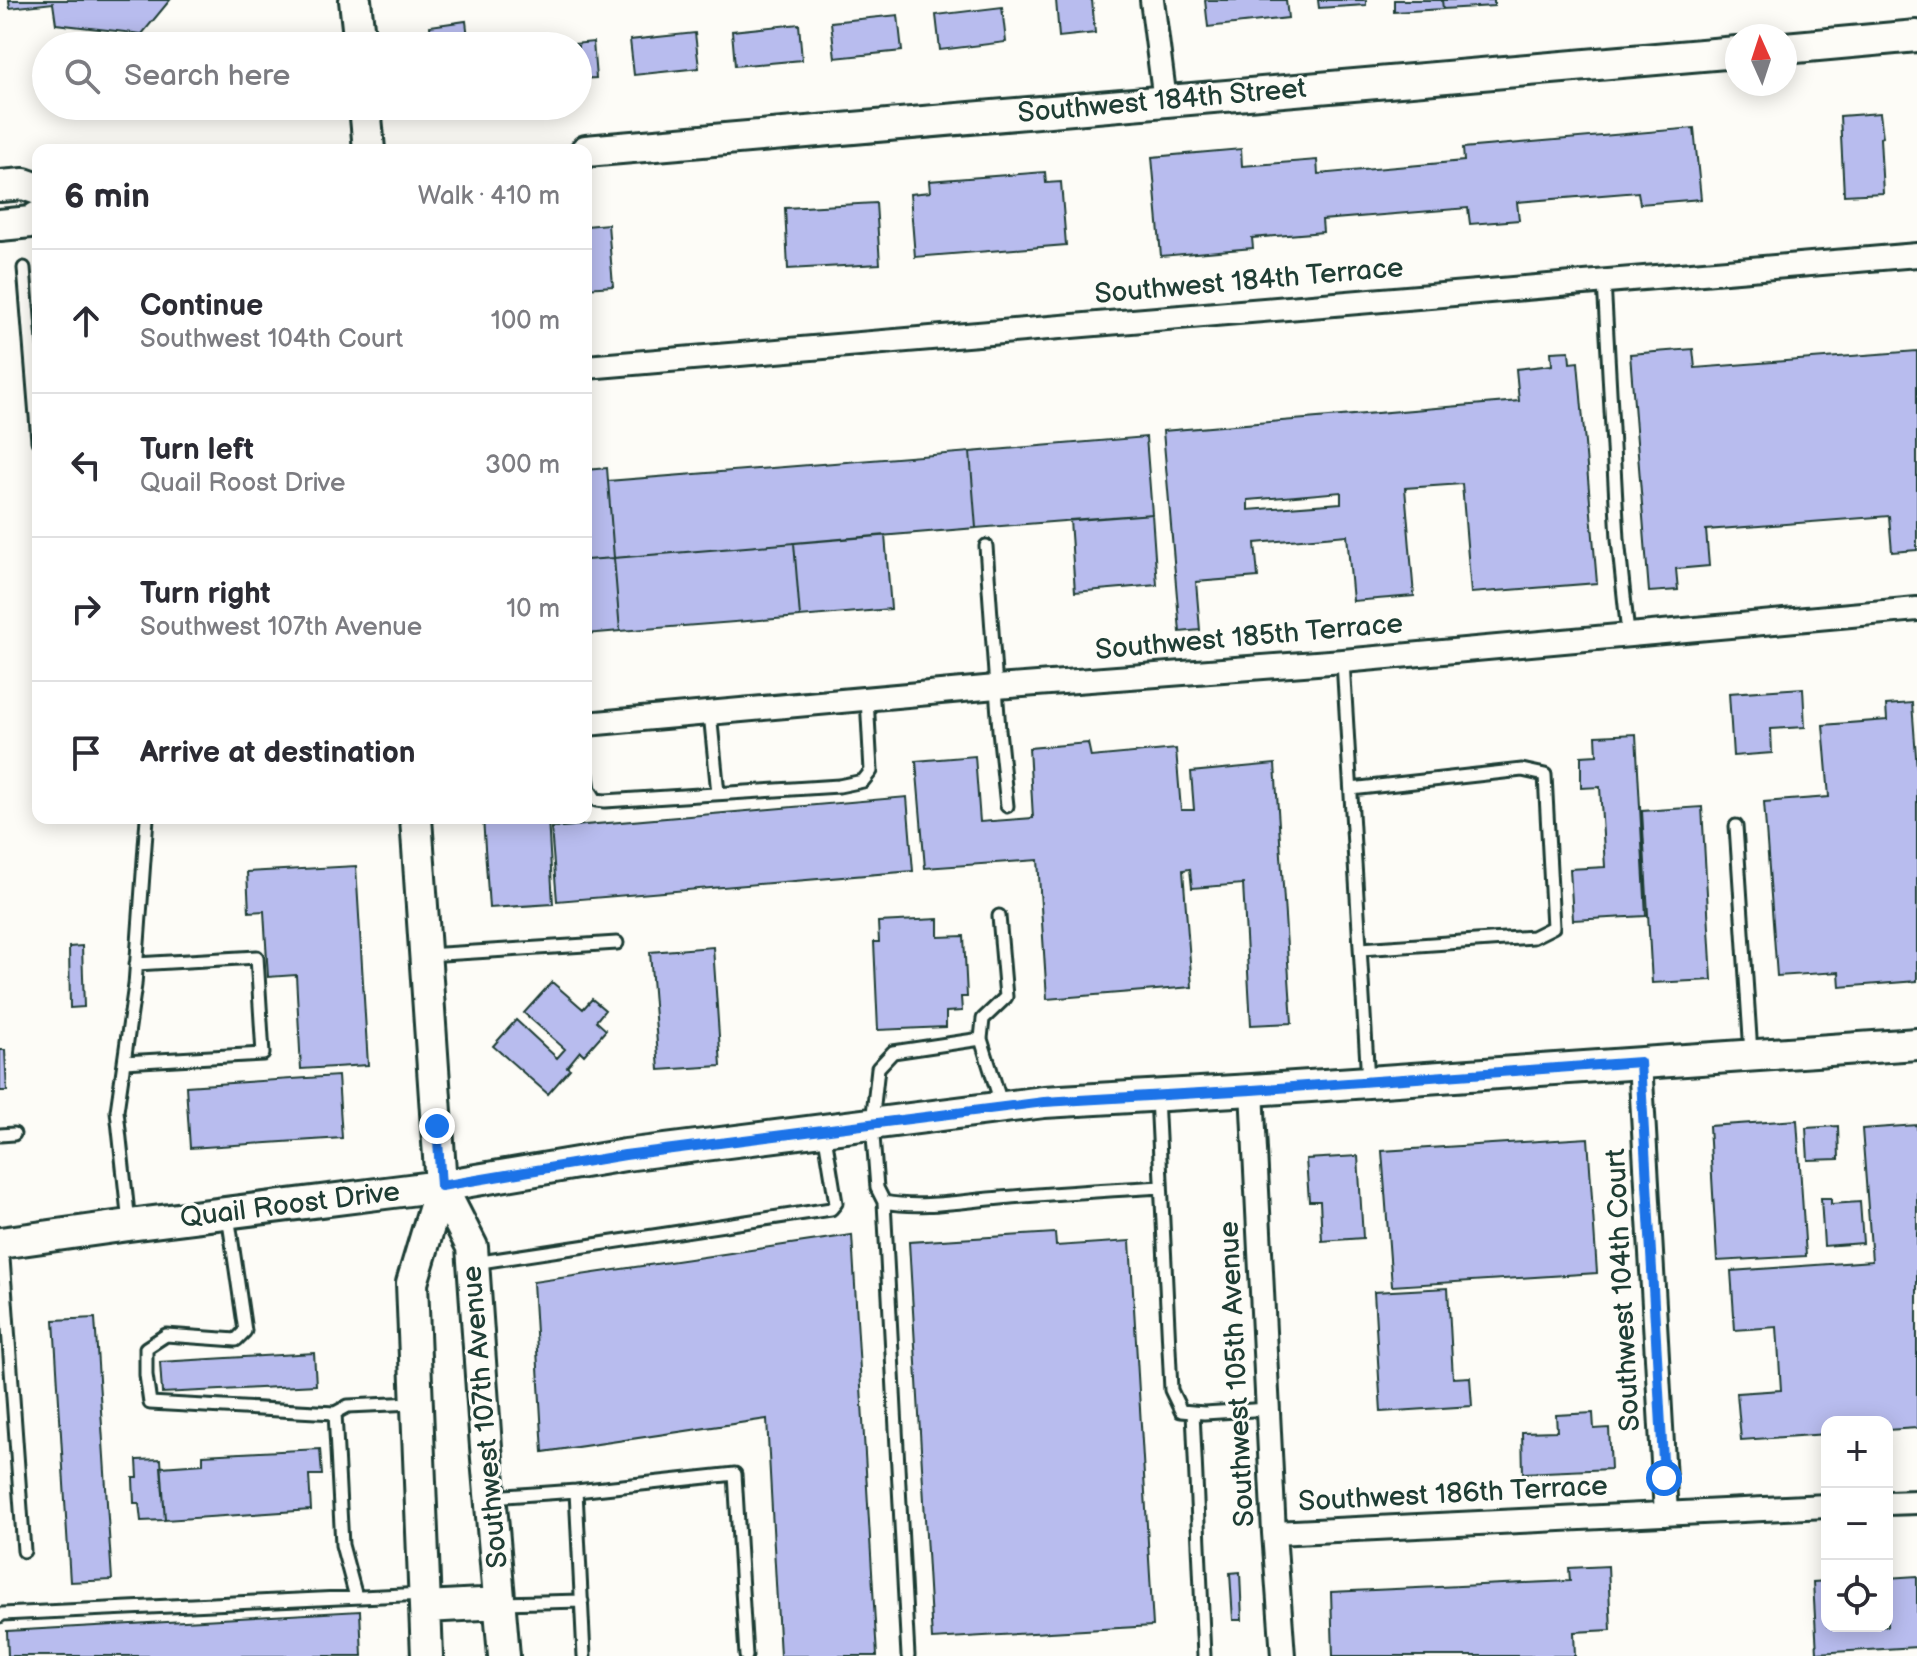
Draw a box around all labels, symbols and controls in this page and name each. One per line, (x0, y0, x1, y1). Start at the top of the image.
north arrow (1725, 24, 1797, 96)
search box (32, 32, 592, 120)
icon: search (60, 54, 104, 98)
text: Search here (124, 58, 290, 94)
street label: Southwest 184th Street (1016, 72, 1308, 130)
text: 6 min (64, 176, 150, 217)
text: Walk · 410 m (418, 181, 560, 212)
street label: Southwest 184th Terrace (1093, 251, 1405, 311)
text: Continue (140, 288, 263, 324)
icon: ahead (64, 299, 108, 343)
text: 100 m (491, 306, 560, 337)
text: Southwest 104th Court (140, 324, 403, 355)
text: Turn left (140, 432, 254, 468)
icon: left (64, 443, 108, 487)
text: 300 m (485, 450, 560, 481)
text: Quail Roost Drive (140, 468, 345, 499)
text: Turn right (140, 576, 271, 612)
icon: right (64, 587, 108, 631)
text: 10 m (506, 594, 560, 625)
street label: Southwest 185th Terrace (1094, 607, 1404, 667)
text: Southwest 107th Avenue (140, 612, 422, 643)
icon: arrive (64, 731, 108, 775)
text: Arrive at destination (140, 735, 416, 771)
route end (419, 1108, 455, 1144)
street label: Southwest 104th Court (1599, 1147, 1647, 1432)
street label: Quail Roost Drive (178, 1175, 402, 1235)
street label: Southwest 105th Avenue (1213, 1220, 1261, 1528)
street label: Southwest 107th Avenue (455, 1264, 515, 1570)
map controls (1821, 1416, 1893, 1632)
button: + (1821, 1416, 1893, 1488)
route start (1646, 1460, 1682, 1496)
street label: Southwest 186th Terrace (1297, 1469, 1609, 1519)
button: − (1821, 1488, 1893, 1560)
button: locate (1821, 1560, 1893, 1632)

